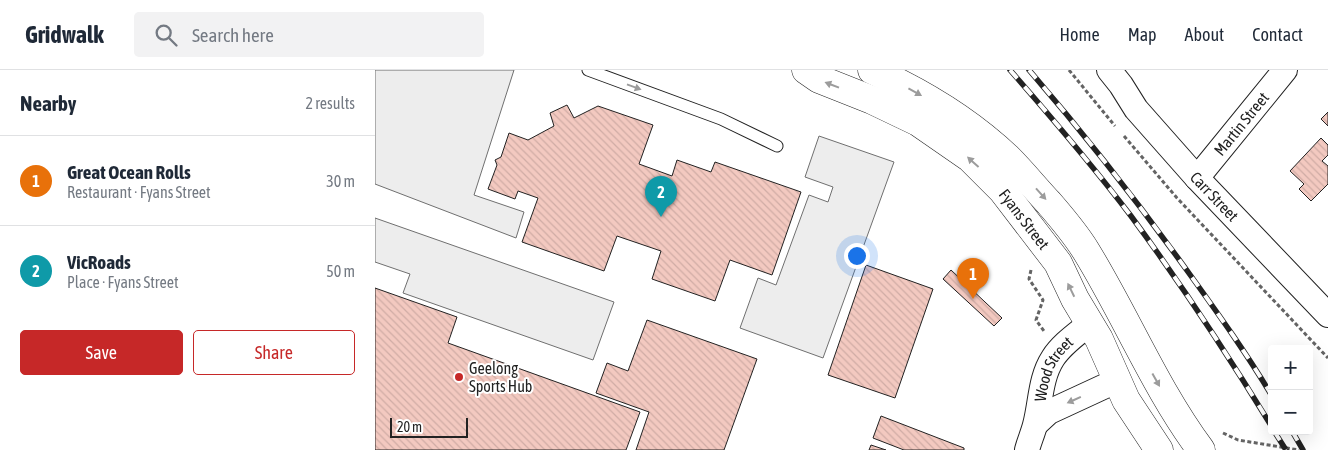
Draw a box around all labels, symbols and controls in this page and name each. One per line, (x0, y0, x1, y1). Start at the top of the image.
search box (134, 12, 484, 57)
text: Gridwalk (25, 21, 104, 48)
icon: search (152, 21, 180, 49)
text: Search here (192, 24, 274, 46)
text: Home (1060, 24, 1100, 45)
text: Map (1128, 24, 1157, 45)
text: About (1185, 24, 1224, 45)
text: Contact (1252, 24, 1303, 45)
one-way arrow (824, 80, 839, 88)
one-way arrow (627, 83, 642, 91)
one-way arrow (908, 88, 923, 96)
street label: Martin Street (1210, 88, 1272, 159)
text: Nearby (20, 91, 76, 115)
text: 2 results (305, 94, 355, 112)
one-way arrow (968, 156, 980, 168)
text: Great Ocean Rolls (67, 161, 191, 183)
street label: Carr Street (1187, 168, 1243, 225)
text: 1 (32, 172, 40, 190)
text: 30 m (326, 172, 355, 190)
pin: 2 (645, 176, 677, 217)
text: Restaurant · Fyans Street (67, 183, 211, 201)
street label: Fyans Street (996, 185, 1053, 253)
one-way arrow (1035, 188, 1046, 200)
your location (844, 243, 870, 269)
text: VicRoads (67, 251, 131, 273)
pin: 1 (957, 258, 989, 299)
text: 2 (32, 262, 40, 280)
text: 50 m (326, 262, 355, 280)
text: Place · Fyans Street (67, 273, 179, 291)
one-way arrow (1067, 283, 1075, 297)
button: Save (20, 330, 183, 375)
button: Share (193, 330, 355, 375)
street label: Wood Street (1031, 332, 1076, 403)
map controls (1268, 345, 1313, 435)
button: + (1268, 345, 1313, 390)
place label: Geelong Sports Hub (469, 359, 532, 396)
marker: Geelong Sports Hub (453, 371, 465, 383)
one-way arrow (1152, 373, 1161, 387)
button: − (1268, 390, 1313, 435)
one-way arrow (1067, 396, 1081, 404)
scale bar (390, 415, 467, 438)
text: 20 m (397, 419, 422, 435)

